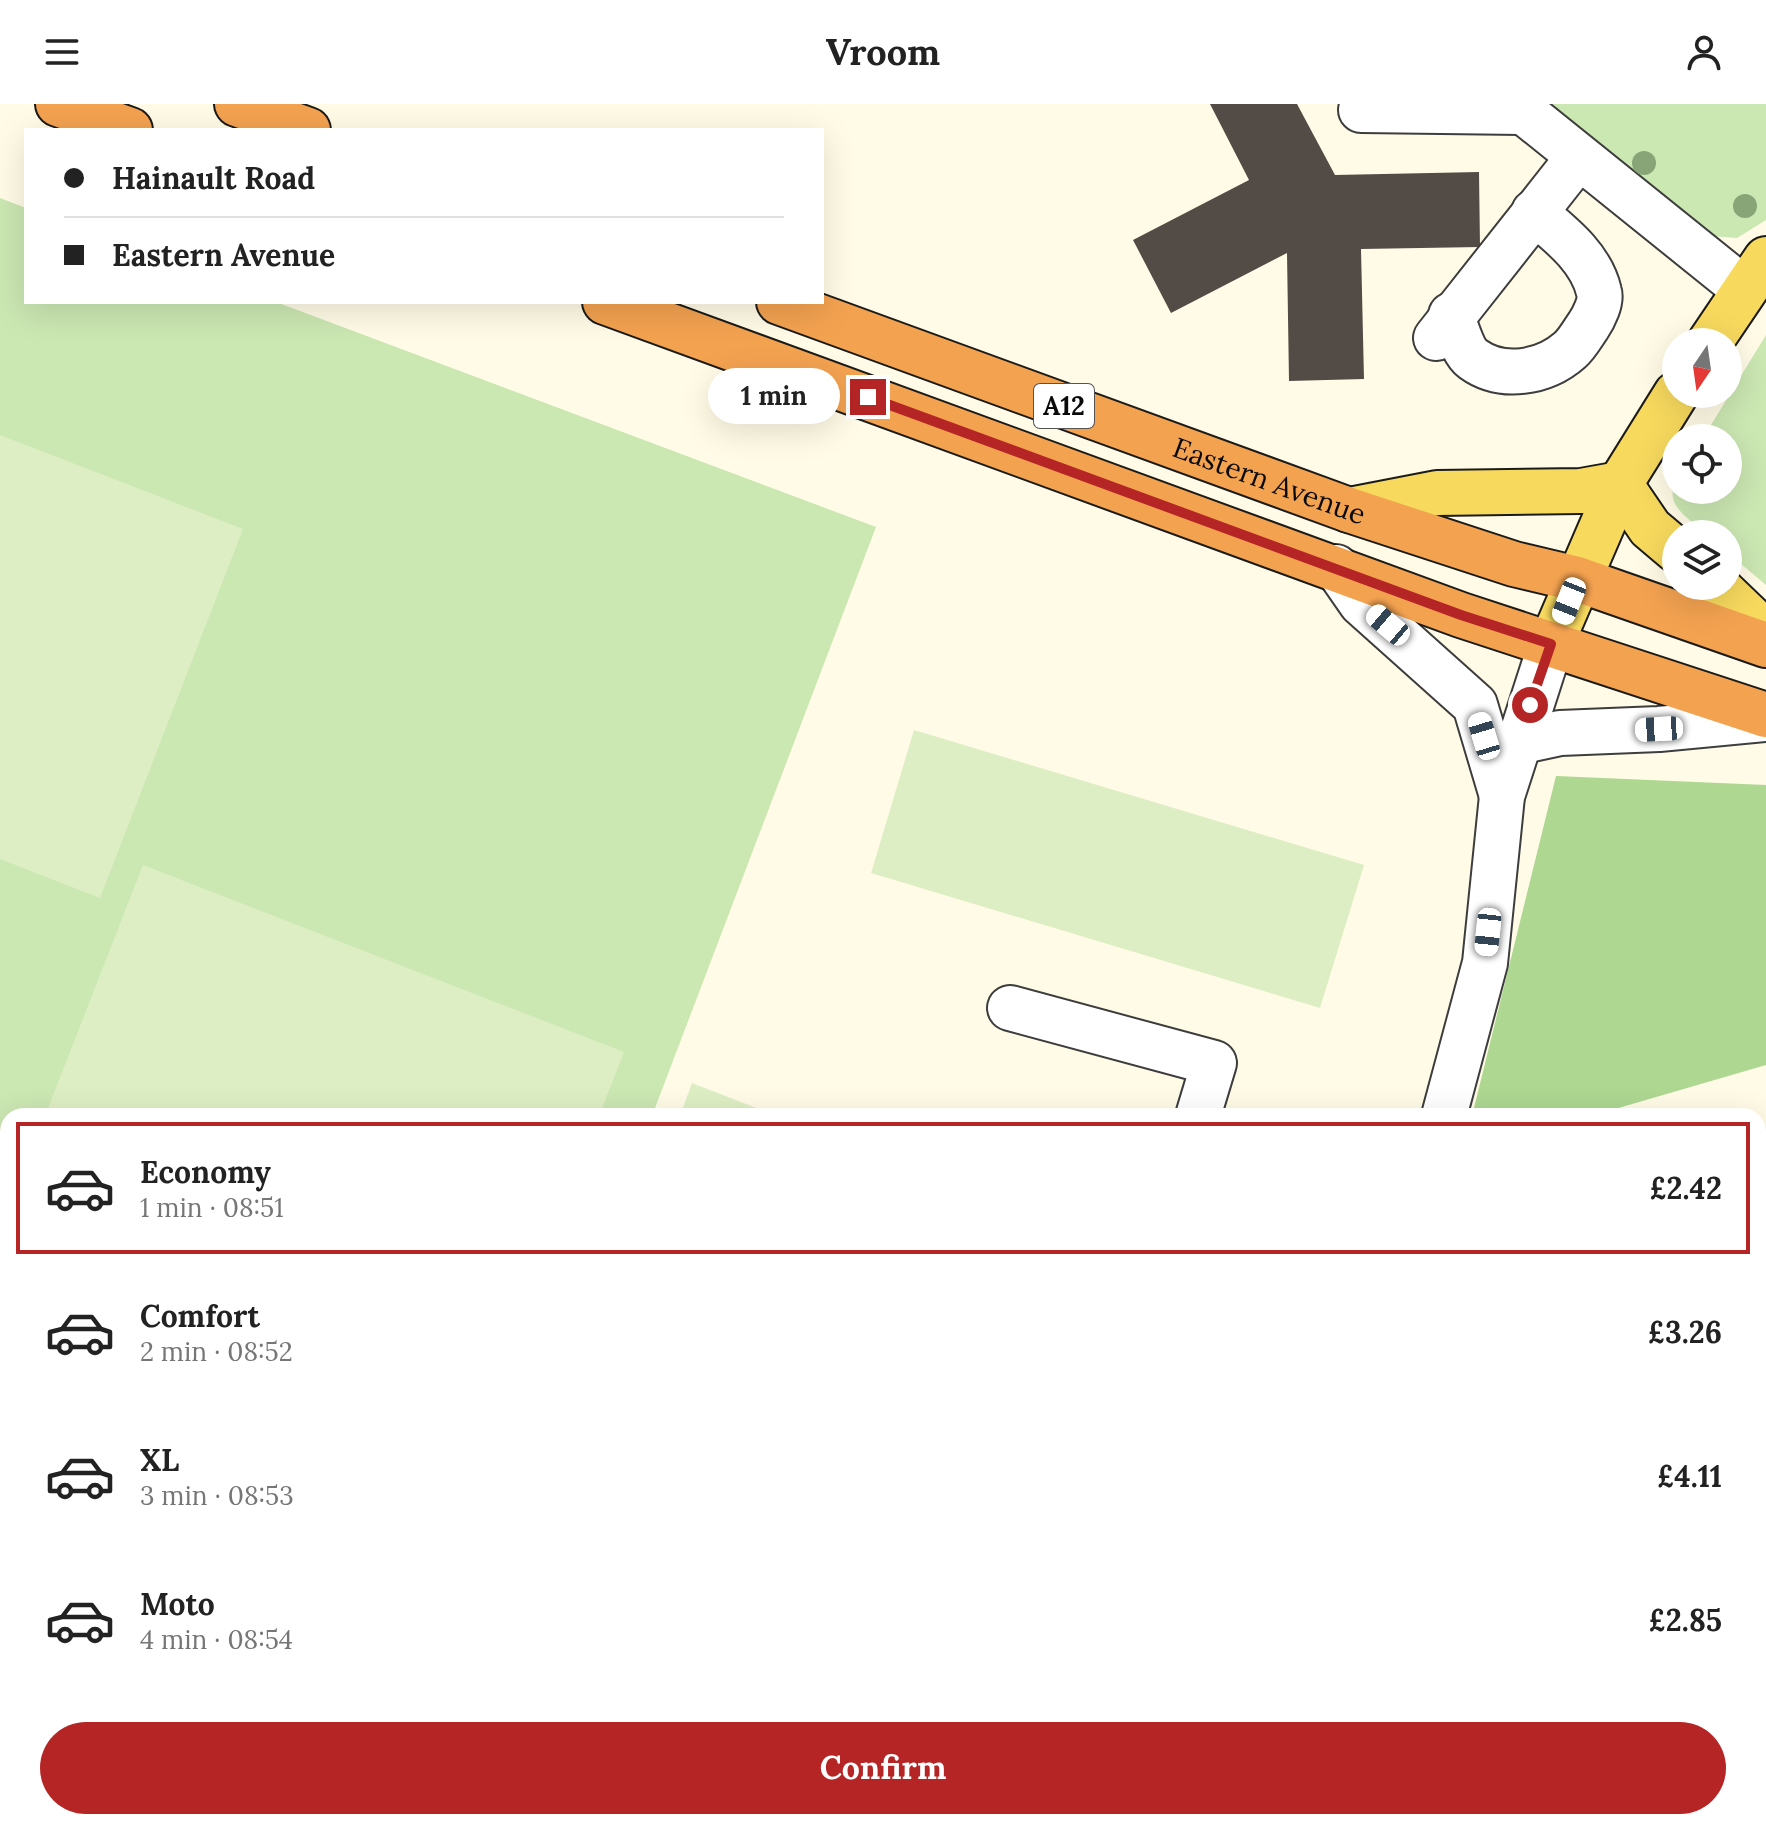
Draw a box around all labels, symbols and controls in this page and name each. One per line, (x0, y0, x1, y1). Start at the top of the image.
text: Vroom (826, 29, 940, 75)
icon: menu (40, 30, 84, 74)
icon: person (1682, 30, 1726, 74)
text: Hainault Road (112, 159, 315, 197)
text: Eastern Avenue (112, 236, 335, 274)
north arrow (1662, 328, 1742, 408)
map controls (1662, 328, 1742, 600)
callout: 1 min (708, 369, 840, 425)
text: 1 min (741, 379, 807, 412)
route end (850, 379, 886, 415)
road number: A12 (1034, 384, 1094, 428)
button: locate (1662, 424, 1742, 504)
street label: Eastern Avenue (1168, 429, 1370, 532)
button: layers (1662, 520, 1742, 600)
car (1549, 574, 1589, 628)
car (1362, 600, 1414, 650)
route start (1512, 687, 1548, 723)
car (1466, 710, 1502, 762)
car (1634, 716, 1684, 742)
car (1474, 907, 1502, 957)
icon: car (44, 1152, 116, 1224)
text: Economy (140, 1153, 271, 1191)
text: £2.42 (1649, 1169, 1722, 1207)
text: 1 min · 08:51 (140, 1191, 284, 1224)
icon: car (44, 1296, 116, 1368)
text: Comfort (140, 1297, 260, 1335)
text: £3.26 (1648, 1313, 1722, 1351)
text: 2 min · 08:52 (140, 1335, 293, 1368)
icon: car (44, 1440, 116, 1512)
text: XL (140, 1441, 179, 1479)
text: £4.11 (1657, 1457, 1722, 1495)
text: 3 min · 08:53 (140, 1479, 294, 1512)
icon: car (44, 1584, 116, 1656)
text: Moto (140, 1585, 215, 1623)
text: £2.85 (1648, 1601, 1722, 1639)
text: 4 min · 08:54 (140, 1623, 293, 1656)
button: Confirm (40, 1722, 1726, 1814)

